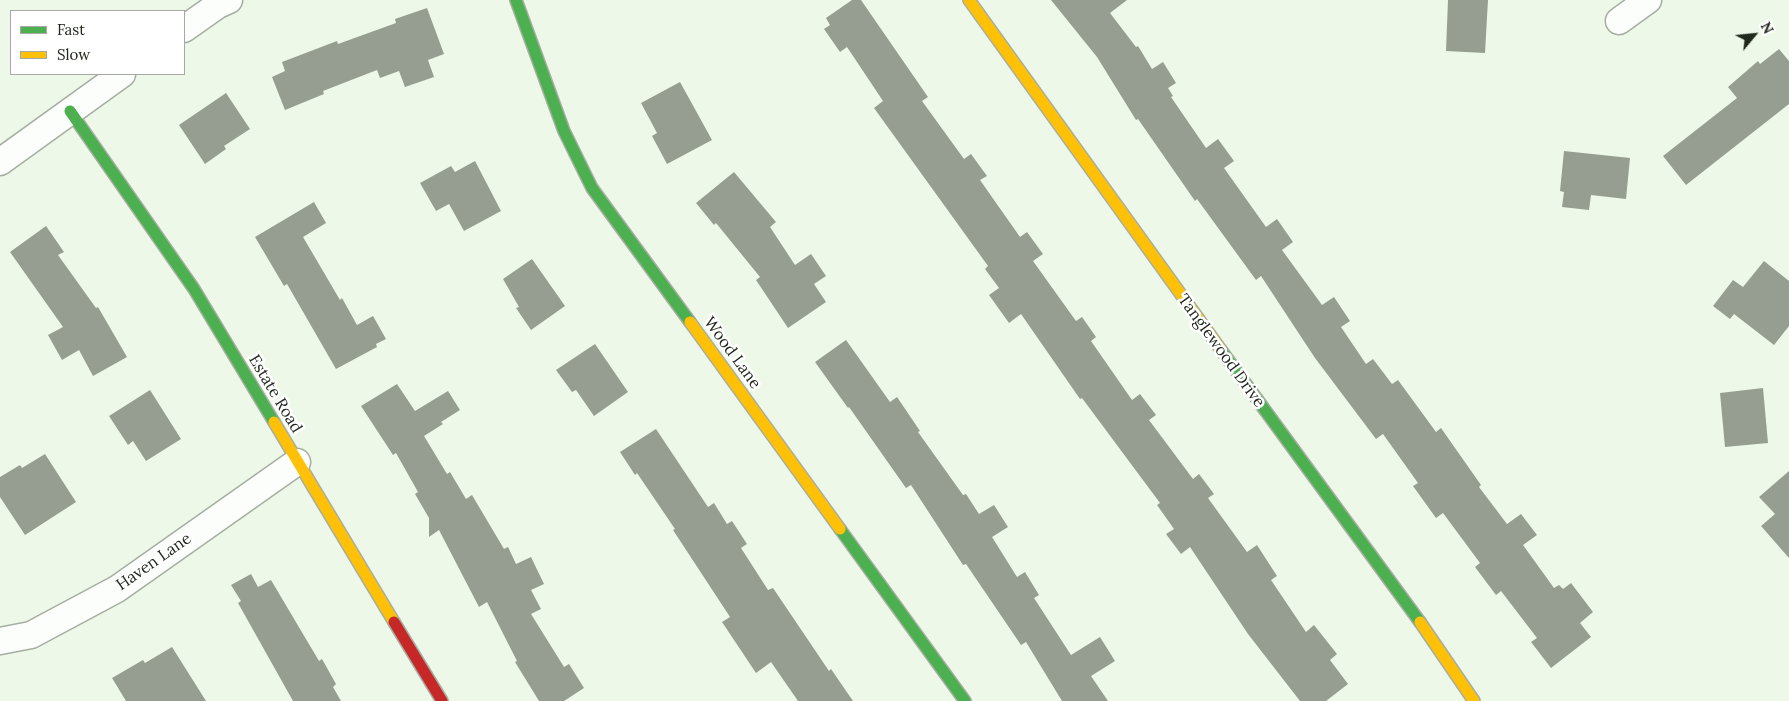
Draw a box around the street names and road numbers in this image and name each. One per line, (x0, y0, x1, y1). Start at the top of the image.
street label: Tanglewood Drive (1174, 291, 1268, 411)
street label: Wood Lane (700, 313, 764, 393)
street label: Estate Road (244, 351, 306, 437)
street label: Haven Lane (113, 529, 195, 595)

